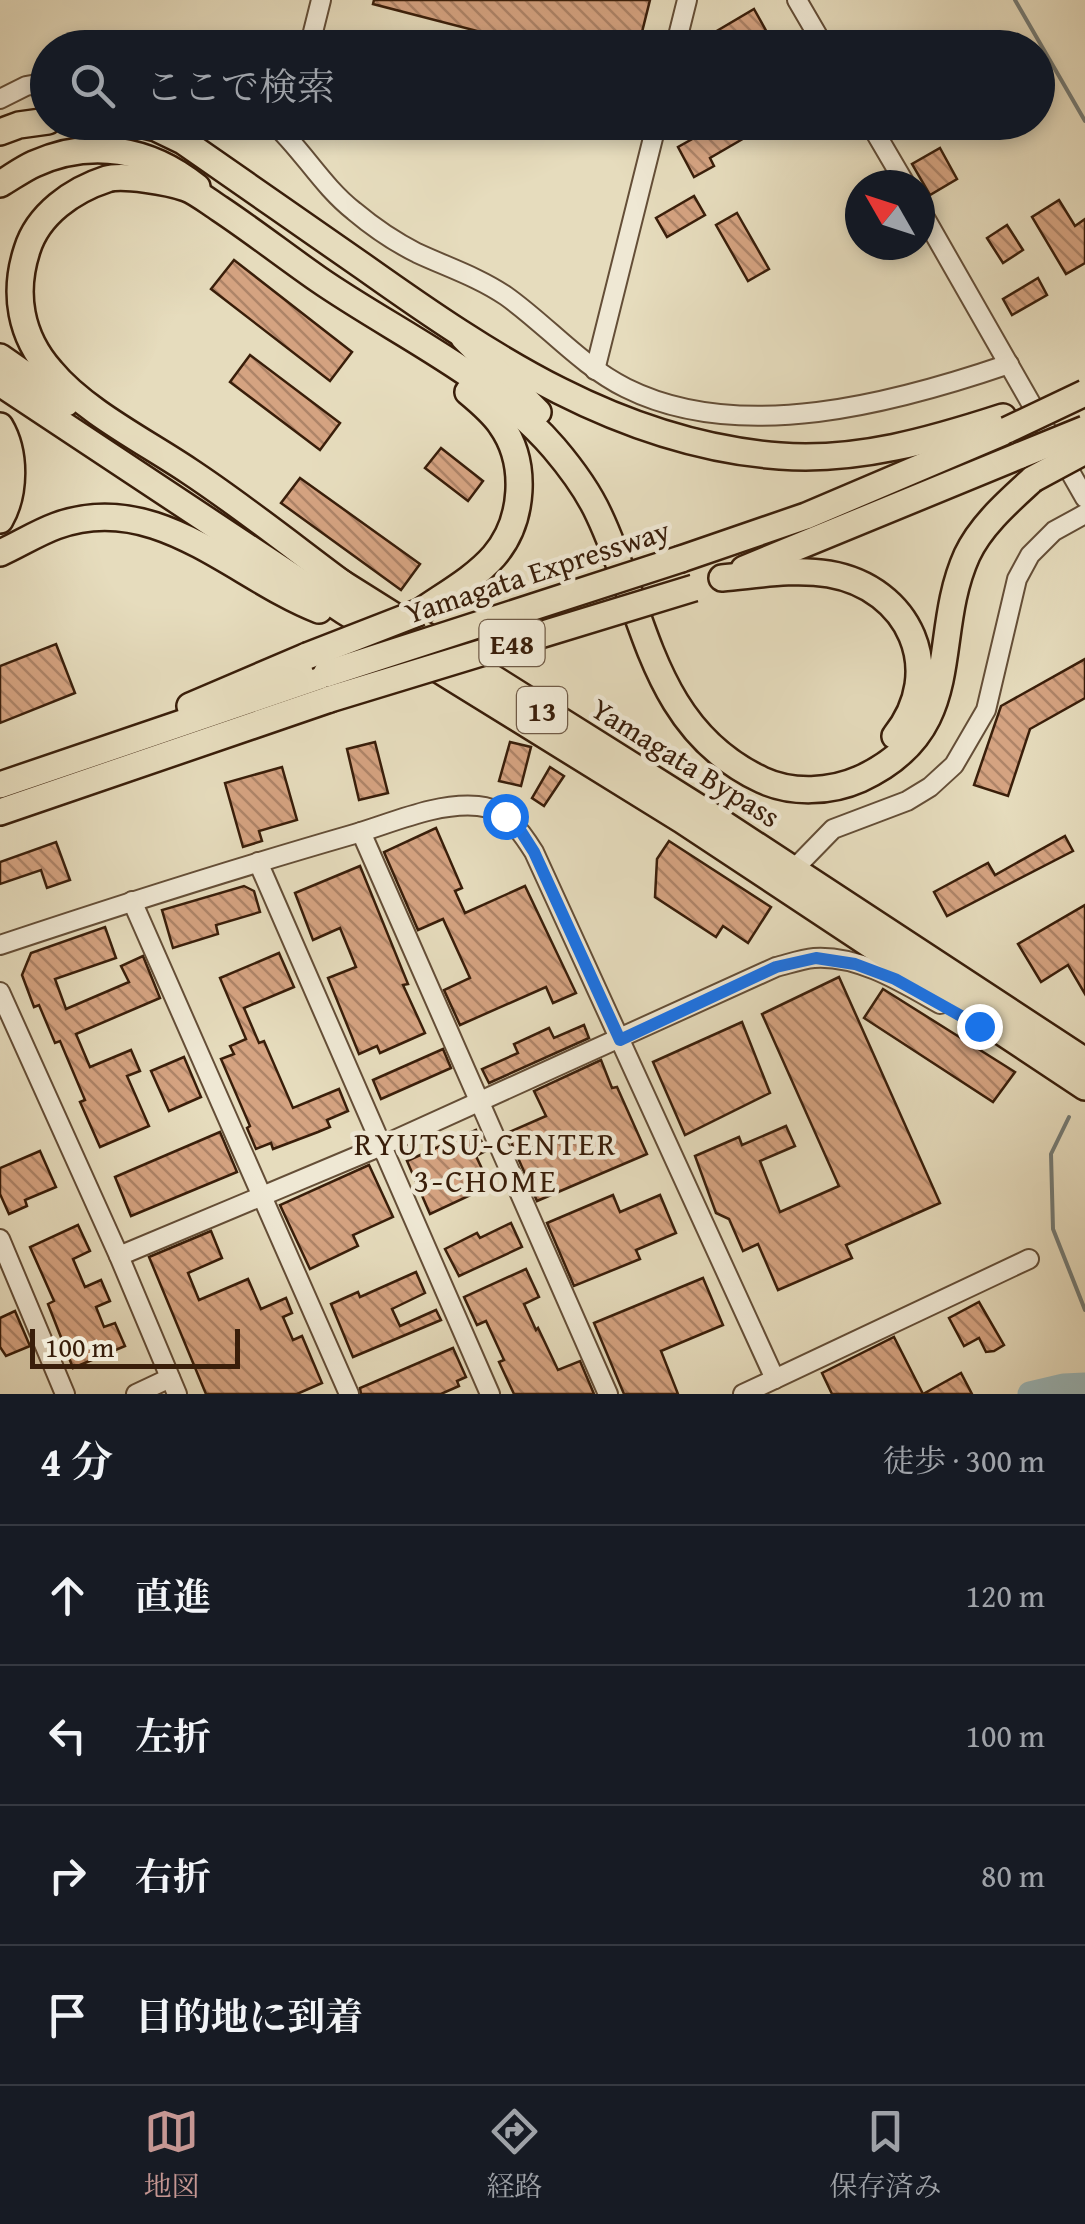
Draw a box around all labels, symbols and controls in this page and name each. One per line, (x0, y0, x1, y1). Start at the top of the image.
search box (30, 30, 1055, 140)
icon: search (65, 58, 120, 113)
text: ここで検索 (145, 58, 335, 114)
north arrow (845, 170, 935, 260)
street label: Yamagata Expressway (399, 507, 675, 635)
road number: E48 (480, 620, 544, 666)
street label: Yamagata Bypass (583, 686, 789, 838)
road number: 13 (517, 687, 567, 733)
route start (483, 794, 529, 840)
route end (957, 1004, 1003, 1050)
district label: RYUTSU-CENTER 3-CHOME (354, 1120, 618, 1204)
scale bar (30, 1324, 240, 1368)
text: 100 m (45, 1326, 114, 1367)
text: 4 分 (40, 1430, 113, 1491)
text: 徒歩 · 300 m (882, 1437, 1045, 1484)
icon: ahead (40, 1568, 95, 1623)
text: 直進 (135, 1568, 211, 1624)
text: 120 m (966, 1572, 1045, 1619)
icon: left (40, 1708, 95, 1763)
text: 左折 (135, 1708, 211, 1764)
text: 100 m (966, 1712, 1045, 1759)
icon: right (40, 1848, 95, 1903)
text: 右折 (135, 1848, 211, 1904)
text: 80 m (981, 1852, 1045, 1899)
icon: arrive (40, 1988, 95, 2043)
text: 目的地に到着 (135, 1988, 363, 2044)
tab: 地図 (143, 2104, 200, 2206)
tab: 経路 (486, 2104, 543, 2206)
tab: 保存済み (829, 2104, 942, 2206)

